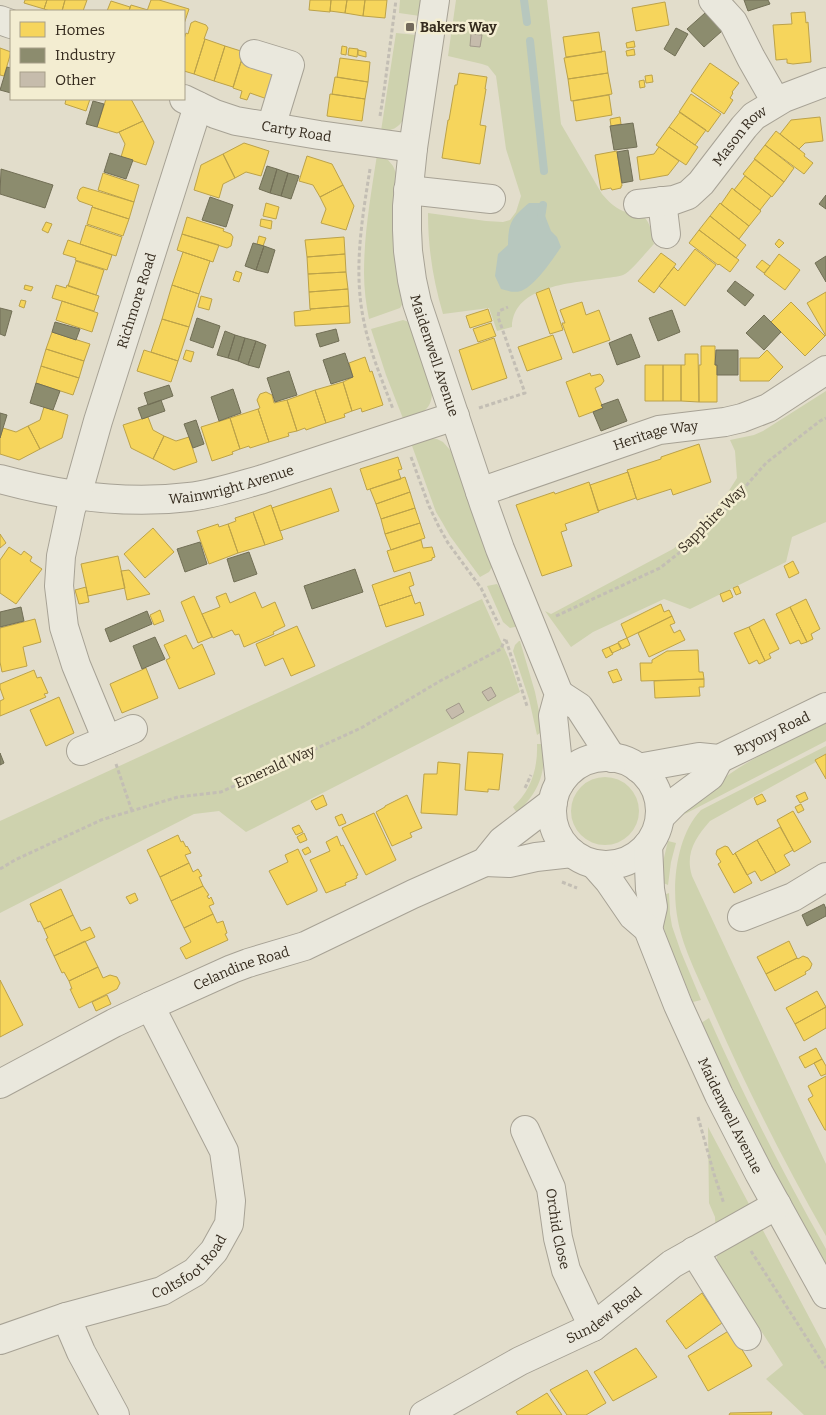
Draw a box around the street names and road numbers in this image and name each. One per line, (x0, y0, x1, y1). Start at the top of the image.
street label: Mason Row (709, 102, 770, 169)
street label: Carty Road (260, 117, 333, 145)
street label: Richmore Road (113, 250, 159, 351)
street label: Maidenwell Avenue (407, 293, 463, 419)
street label: Heritage Way (611, 417, 700, 454)
street label: Wainwright Avenue (168, 461, 296, 507)
street label: Sapphire Way (674, 481, 750, 557)
street label: Bryony Road (731, 708, 813, 759)
street label: Emerald Way (232, 742, 318, 792)
street label: Celandine Road (190, 943, 291, 994)
street label: Maidenwell Avenue (695, 1055, 766, 1176)
street label: Orchid Close (543, 1187, 574, 1271)
street label: Coltsfoot Road (150, 1232, 230, 1302)
street label: Sundew Road (563, 1283, 645, 1347)

